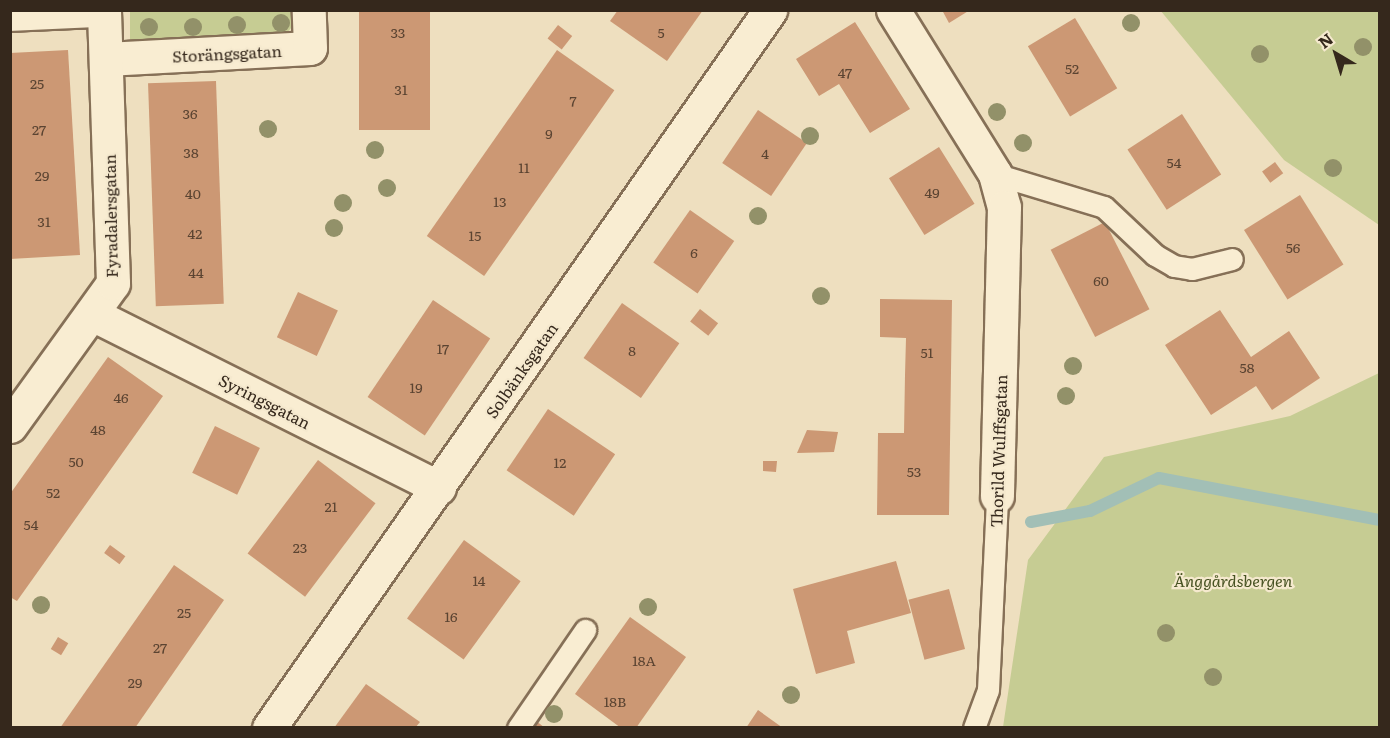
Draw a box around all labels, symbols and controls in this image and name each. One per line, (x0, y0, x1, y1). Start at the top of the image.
house number: 33 (391, 24, 405, 40)
house number: 5 (657, 24, 665, 40)
north arrow (1306, 24, 1366, 84)
text: N (1312, 26, 1338, 53)
street label: Storängsgatan (172, 41, 282, 65)
house number: 52 (1065, 60, 1079, 76)
house number: 47 (838, 64, 852, 80)
house number: 25 (30, 75, 44, 91)
house number: 31 (394, 81, 408, 97)
house number: 7 (569, 92, 577, 108)
house number: 36 (182, 105, 198, 121)
house number: 27 (32, 121, 46, 137)
house number: 9 (545, 125, 553, 141)
house number: 38 (183, 144, 199, 160)
house number: 4 (761, 145, 769, 161)
street label: Fyradalersgatan (99, 154, 121, 278)
house number: 54 (1167, 154, 1181, 170)
house number: 11 (518, 159, 530, 175)
house number: 29 (35, 167, 49, 183)
house number: 49 (924, 184, 940, 200)
house number: 40 (185, 185, 201, 201)
house number: 13 (493, 193, 507, 209)
house number: 31 (37, 213, 51, 229)
house number: 42 (188, 225, 202, 241)
house number: 15 (469, 227, 481, 243)
house number: 56 (1286, 239, 1300, 255)
house number: 6 (690, 244, 698, 260)
house number: 44 (188, 264, 204, 280)
house number: 60 (1093, 272, 1109, 288)
street label: Solbänksgatan (481, 319, 561, 421)
house number: 17 (437, 340, 449, 356)
house number: 8 (628, 342, 636, 358)
house number: 51 (921, 344, 933, 360)
house number: 58 (1240, 359, 1254, 375)
street label: Syringsgatan (216, 370, 314, 432)
street label: Thorild Wulffsgatan (986, 374, 1010, 528)
house number: 19 (409, 379, 423, 395)
house number: 46 (113, 389, 129, 405)
house number: 48 (90, 421, 106, 437)
house number: 50 (68, 453, 84, 469)
house number: 12 (554, 454, 566, 470)
house number: 53 (907, 463, 921, 479)
house number: 52 (46, 484, 60, 500)
house number: 21 (325, 498, 337, 514)
house number: 54 (24, 516, 38, 532)
house number: 23 (293, 539, 307, 555)
park label: Änggårdsbergen (1174, 570, 1292, 590)
house number: 14 (473, 572, 485, 588)
house number: 25 (177, 604, 191, 620)
house number: 16 (444, 608, 458, 624)
house number: 27 (153, 639, 167, 655)
house number: 18A (632, 652, 656, 668)
house number: 29 (128, 674, 142, 690)
house number: 18B (604, 693, 626, 709)

